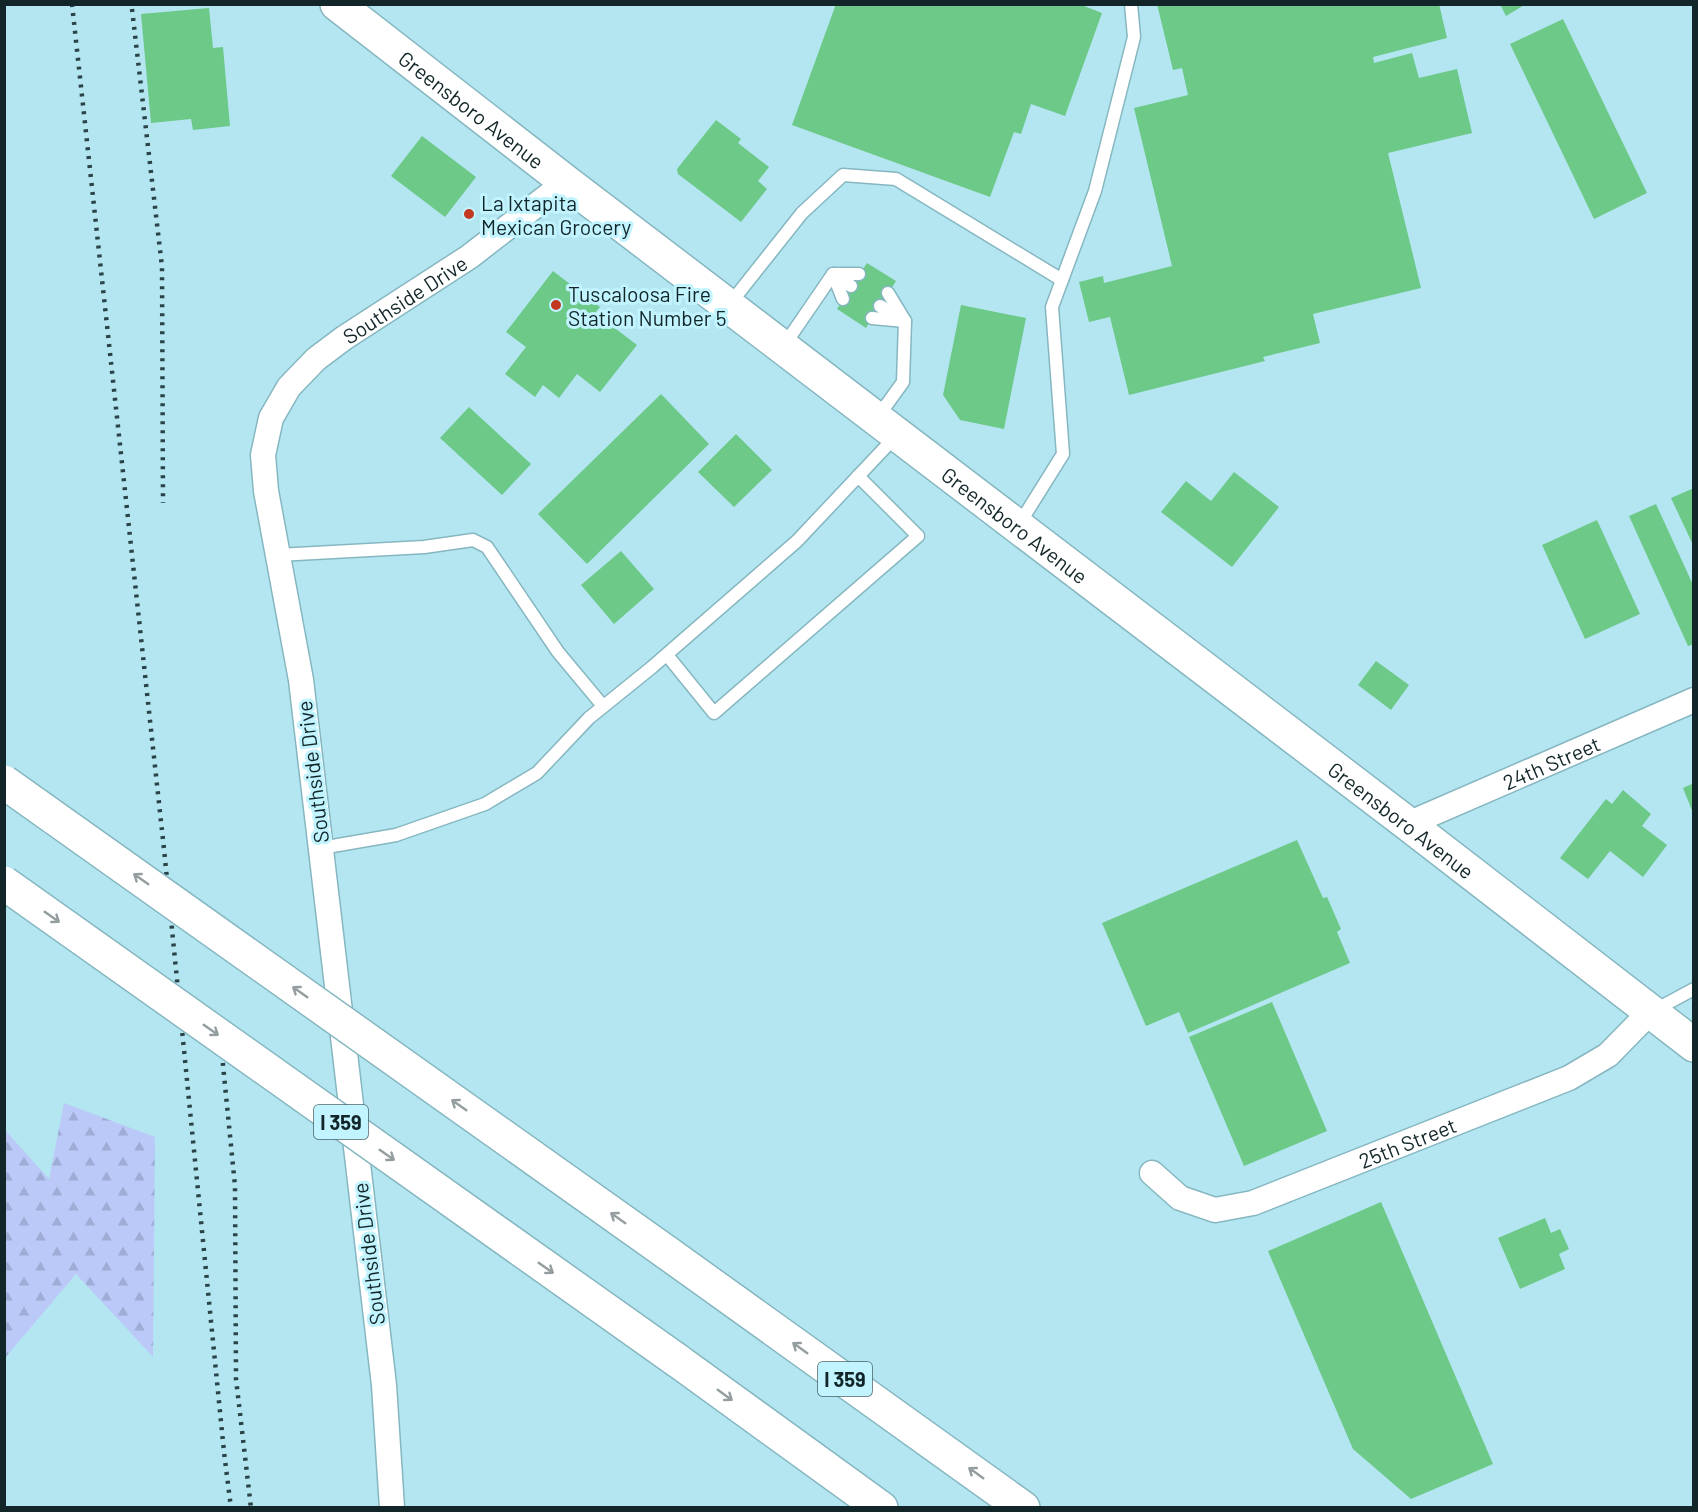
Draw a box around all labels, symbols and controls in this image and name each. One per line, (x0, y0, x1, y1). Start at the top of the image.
street label: Greensboro Avenue (394, 45, 550, 173)
place label: La Ixtapita Mexican Grocery (481, 190, 632, 239)
marker: La Ixtapita Mexican Grocery (462, 207, 476, 221)
street label: Southside Drive (338, 249, 471, 348)
place label: Tuscaloosa Fire Station Number 5 (568, 281, 726, 330)
marker: Tuscaloosa Fire Station Number 5 (549, 298, 563, 312)
street label: Greensboro Avenue (937, 461, 1093, 588)
street label: Southside Drive (291, 699, 333, 845)
street label: 24th Street (1499, 730, 1604, 794)
street label: Greensboro Avenue (1324, 756, 1479, 883)
one-way arrow (134, 873, 150, 885)
one-way arrow (44, 911, 60, 923)
one-way arrow (293, 986, 309, 998)
one-way arrow (203, 1024, 219, 1036)
one-way arrow (452, 1099, 468, 1111)
road number: I 359 (314, 1105, 368, 1139)
street label: 25th Street (1355, 1112, 1460, 1173)
one-way arrow (379, 1149, 395, 1161)
street label: Southside Drive (347, 1181, 389, 1327)
one-way arrow (611, 1212, 627, 1224)
one-way arrow (538, 1262, 554, 1274)
one-way arrow (792, 1341, 808, 1354)
road number: I 359 (818, 1362, 872, 1396)
one-way arrow (717, 1389, 733, 1401)
one-way arrow (968, 1467, 984, 1479)

